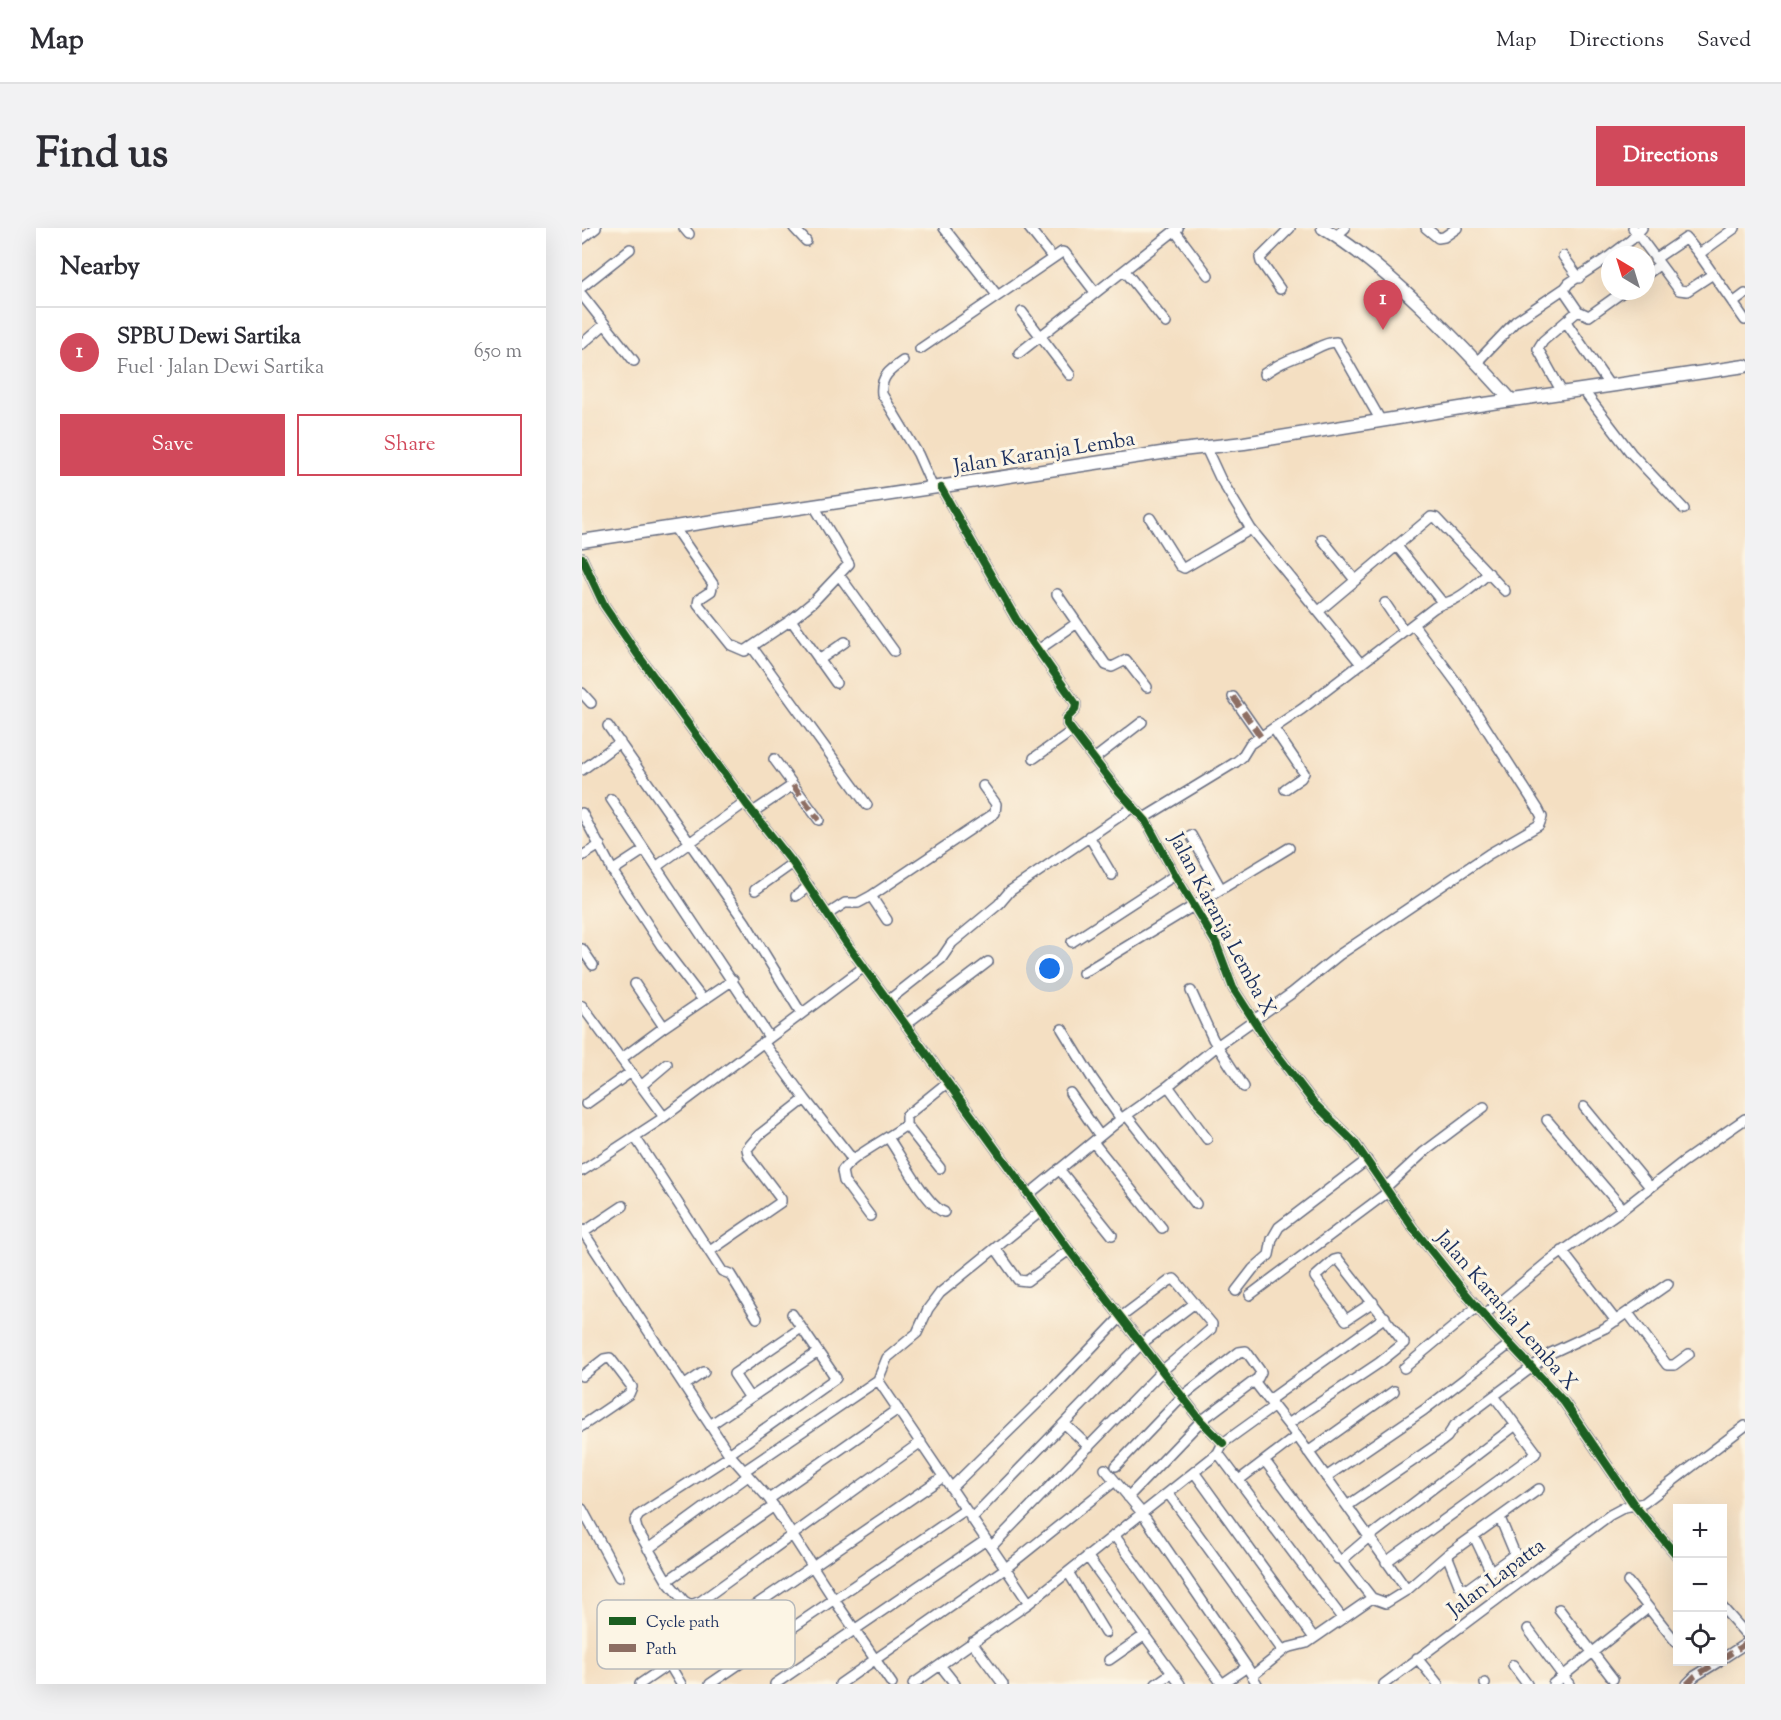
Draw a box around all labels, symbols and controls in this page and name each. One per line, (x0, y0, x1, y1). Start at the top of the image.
text: Map (30, 21, 84, 61)
text: Map (1496, 26, 1536, 56)
text: Directions (1569, 26, 1664, 56)
text: Saved (1697, 26, 1751, 56)
text: Find us (36, 126, 168, 186)
button: Directions (1596, 126, 1745, 186)
north arrow (1601, 246, 1655, 300)
text: Nearby (60, 249, 140, 286)
pin: 1 (1364, 280, 1402, 330)
text: SPBU Dewi Sartika (117, 322, 301, 354)
text: 1 (76, 338, 83, 367)
text: 650 m (474, 338, 522, 367)
text: Fuel · Jalan Dewi Sartika (117, 354, 324, 383)
button: Save (60, 414, 285, 476)
button: Share (297, 414, 522, 476)
street label: Jalan Karanja Lemba (951, 425, 1137, 483)
street label: Jalan Karanja Lemba X (1160, 827, 1282, 1022)
your location (1035, 954, 1064, 983)
street label: Jalan Karanja Lemba X (1427, 1224, 1584, 1398)
map controls (1673, 1504, 1727, 1666)
button: + (1673, 1504, 1727, 1558)
street label: Jalan Lapatta (1441, 1532, 1553, 1626)
button: − (1673, 1558, 1727, 1612)
legend (597, 1600, 795, 1669)
text: Cycle path (646, 1612, 720, 1635)
button: locate (1673, 1612, 1727, 1666)
text: Path (646, 1639, 677, 1662)

